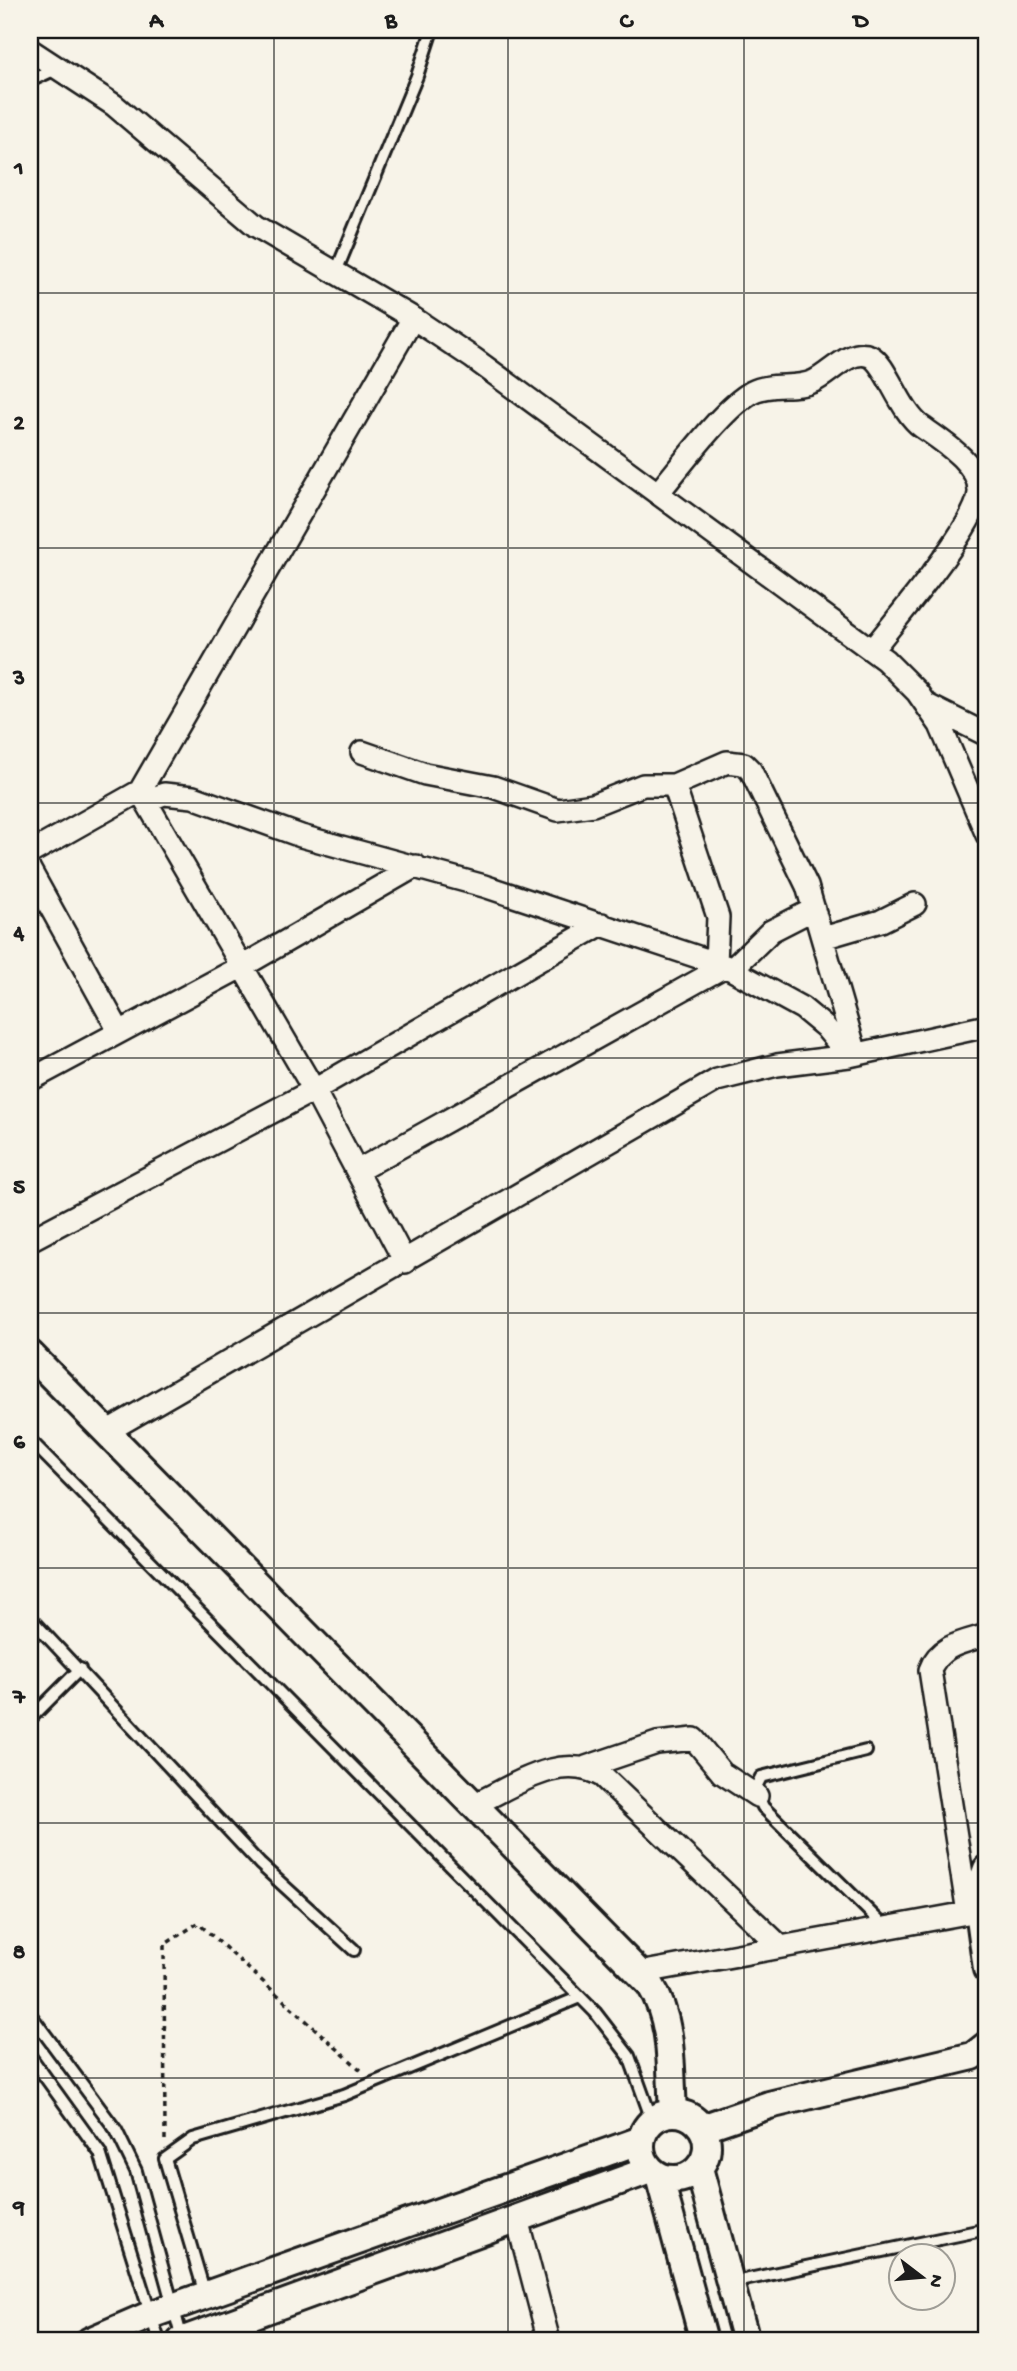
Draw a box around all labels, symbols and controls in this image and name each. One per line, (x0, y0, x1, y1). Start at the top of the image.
text: A (148, 9, 164, 36)
text: B (384, 9, 398, 36)
text: C (620, 9, 635, 36)
text: D (852, 9, 870, 36)
text: 1 (13, 156, 24, 183)
text: 2 (13, 411, 25, 438)
text: 3 (12, 666, 25, 693)
text: 4 (13, 921, 25, 948)
text: 5 (13, 1175, 25, 1202)
text: 6 (13, 1430, 26, 1457)
text: 7 (12, 1685, 26, 1712)
text: 8 (13, 1940, 26, 1967)
text: 9 (12, 2195, 25, 2222)
north arrow (888, 2242, 958, 2312)
text: N (922, 2272, 948, 2290)

